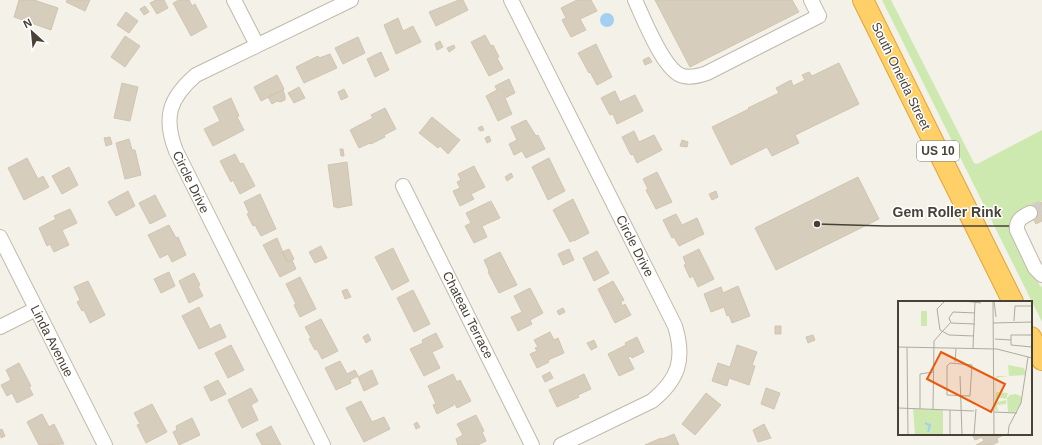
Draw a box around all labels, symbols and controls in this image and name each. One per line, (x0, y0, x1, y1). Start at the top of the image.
north arrow (12, 12, 52, 52)
text: N (21, 16, 34, 30)
street label: South Oneida Street (868, 20, 934, 133)
road number: US 10 (917, 141, 959, 161)
street label: Circle Drive (170, 149, 212, 215)
callout: Gem Roller Rink (884, 200, 1009, 226)
text: Gem Roller Rink (893, 204, 1002, 220)
street label: Circle Drive (613, 213, 657, 279)
street label: Chateau Terrace (440, 269, 496, 361)
inset map (898, 301, 1032, 435)
street label: Linda Avenue (27, 303, 77, 379)

